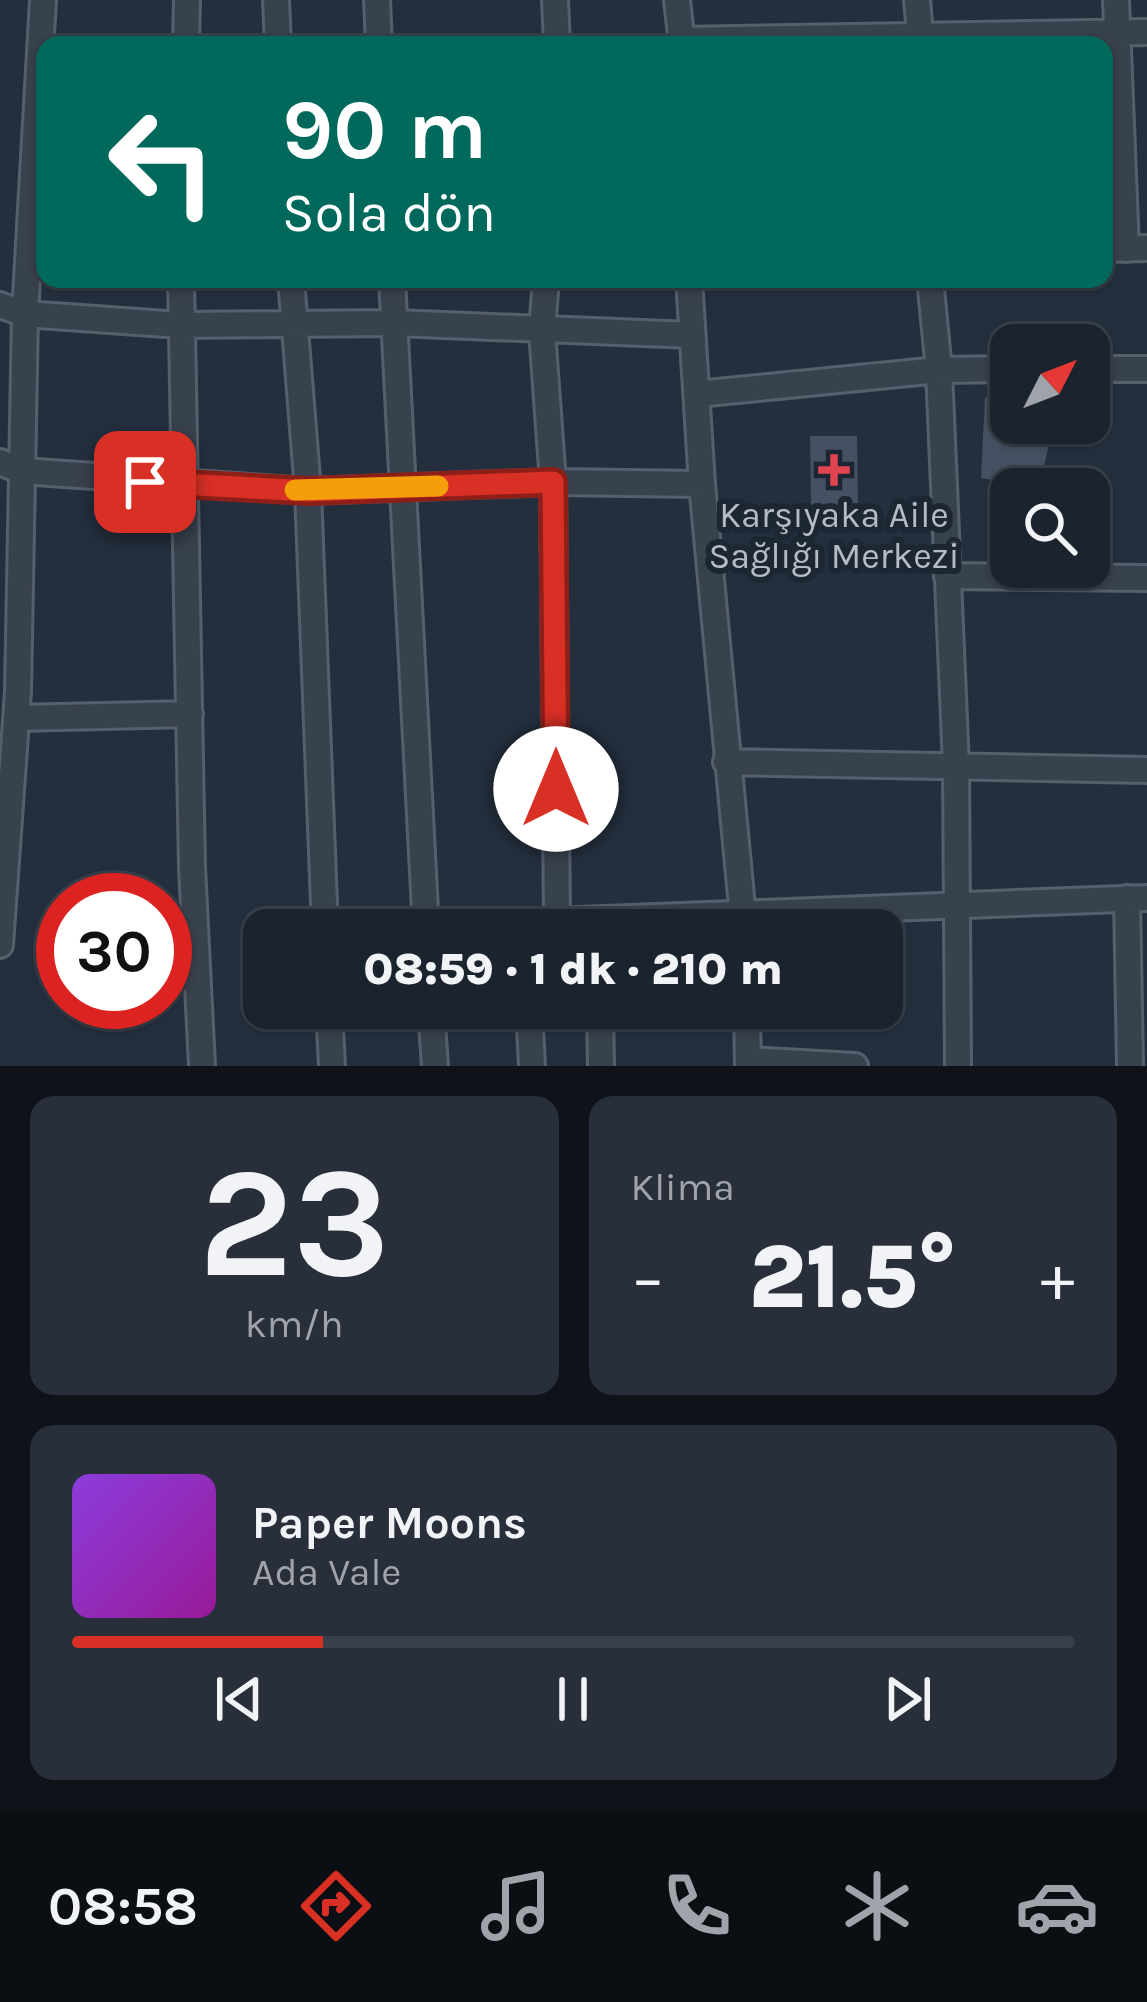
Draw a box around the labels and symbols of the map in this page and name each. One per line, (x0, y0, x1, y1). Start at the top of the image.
north arrow (990, 324, 1110, 444)
pin (94, 431, 196, 533)
marker: Karşıyaka Aile Sağlığı Merkezi (818, 454, 850, 486)
place label: Karşıyaka Aile Sağlığı Merkezi (709, 494, 959, 577)
position arrow (493, 726, 619, 852)
speed limit sign: 30 (36, 873, 192, 1029)

